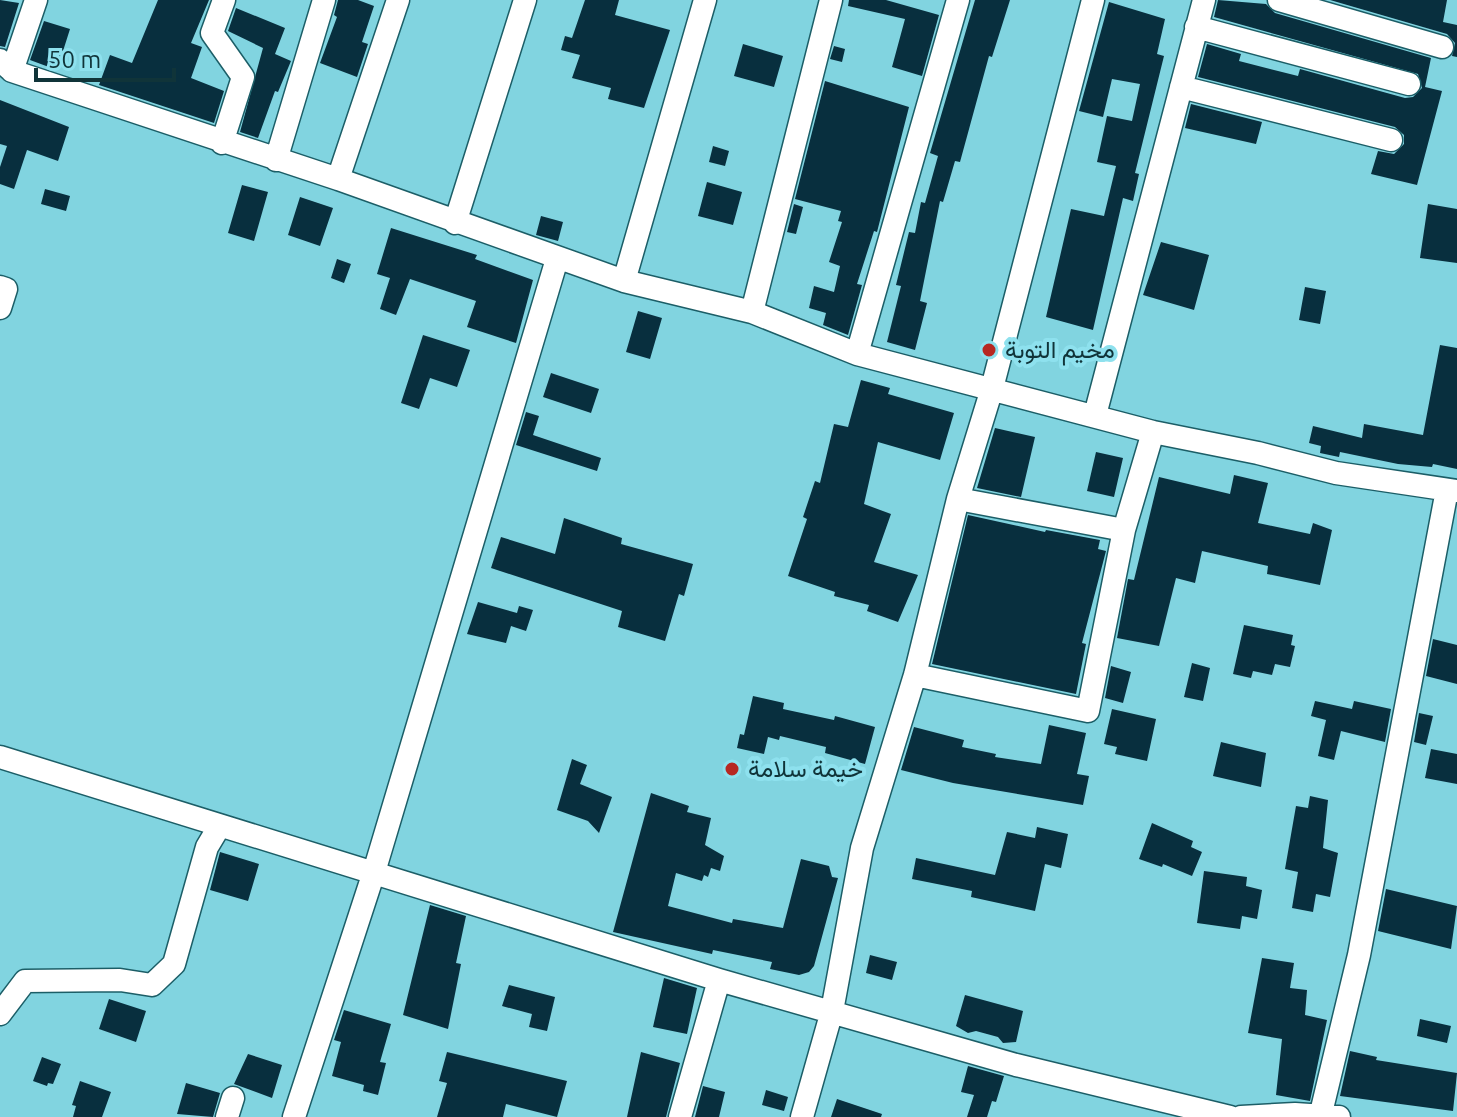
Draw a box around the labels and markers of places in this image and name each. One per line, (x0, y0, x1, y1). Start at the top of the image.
place label: مخيم التوبة (1005, 336, 1115, 366)
marker: مخيم التوبة (980, 341, 998, 359)
place label: خيمة سلامة (748, 755, 863, 783)
marker: خيمة سلامة (723, 760, 741, 778)

